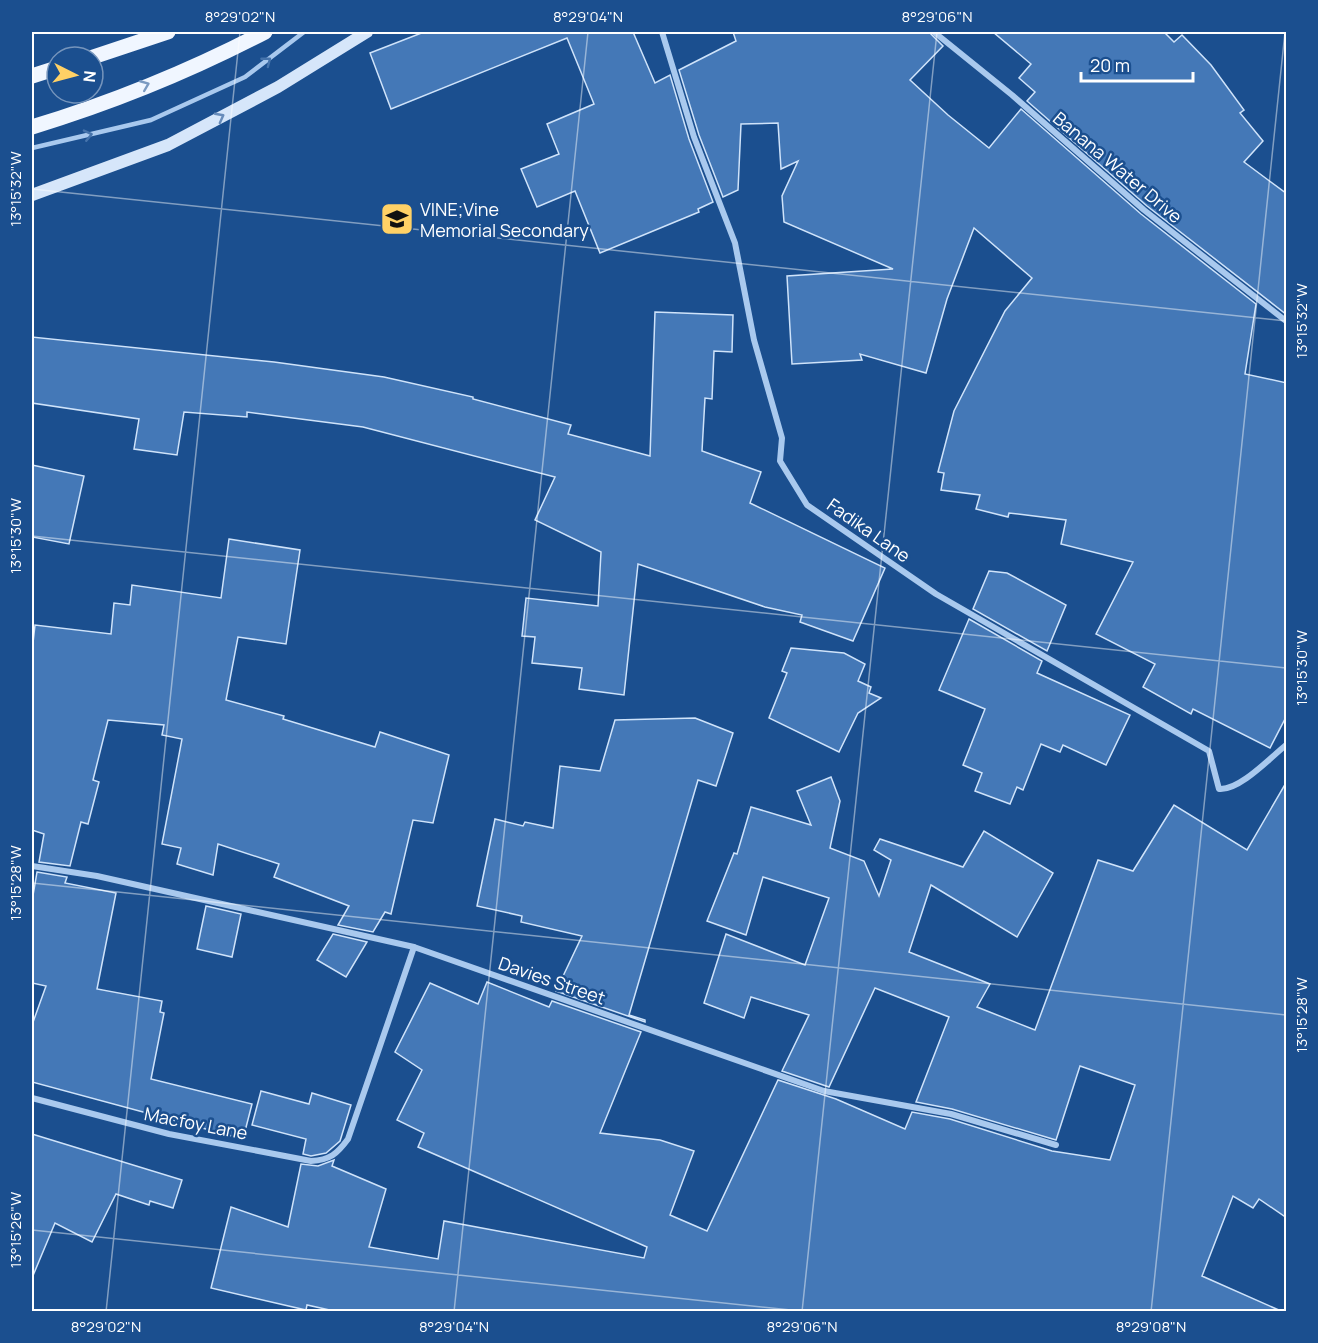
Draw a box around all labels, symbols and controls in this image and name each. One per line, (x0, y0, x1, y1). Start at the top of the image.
text: 8°29'02"N (205, 6, 275, 27)
text: 8°29'04"N (553, 6, 623, 27)
text: 8°29'06"N (901, 6, 973, 27)
north arrow (45, 45, 105, 105)
scale bar (1081, 45, 1194, 83)
text: 20 m (1090, 53, 1130, 77)
one-way arrow (260, 57, 271, 68)
text: N (78, 70, 101, 83)
one-way arrow (139, 80, 150, 92)
street label: Banana Water Drive (1048, 106, 1188, 228)
one-way arrow (214, 113, 224, 124)
one-way arrow (83, 129, 93, 142)
text: 13°15'32"W (5, 151, 26, 227)
place label: VINE;Vine Memorial Secondary (420, 197, 589, 242)
school or university icon: VINE;Vine Memorial Secondary (379, 201, 415, 237)
text: 13°15'32"W (1291, 283, 1312, 359)
street label: Fadika Lane (823, 493, 915, 567)
text: 13°15'30"W (5, 498, 26, 574)
text: 13°15'30"W (1291, 630, 1312, 706)
text: 13°15'28"W (5, 845, 26, 921)
street label: Davies Street (495, 951, 609, 1009)
text: 13°15'28"W (1291, 977, 1312, 1053)
street label: Macfoy Lane (142, 1101, 250, 1145)
text: 13°15'26"W (5, 1192, 26, 1268)
text: 8°29'02"N (71, 1316, 141, 1337)
text: 8°29'04"N (419, 1316, 489, 1337)
text: 8°29'06"N (766, 1316, 838, 1337)
text: 8°29'08"N (1116, 1316, 1186, 1337)

